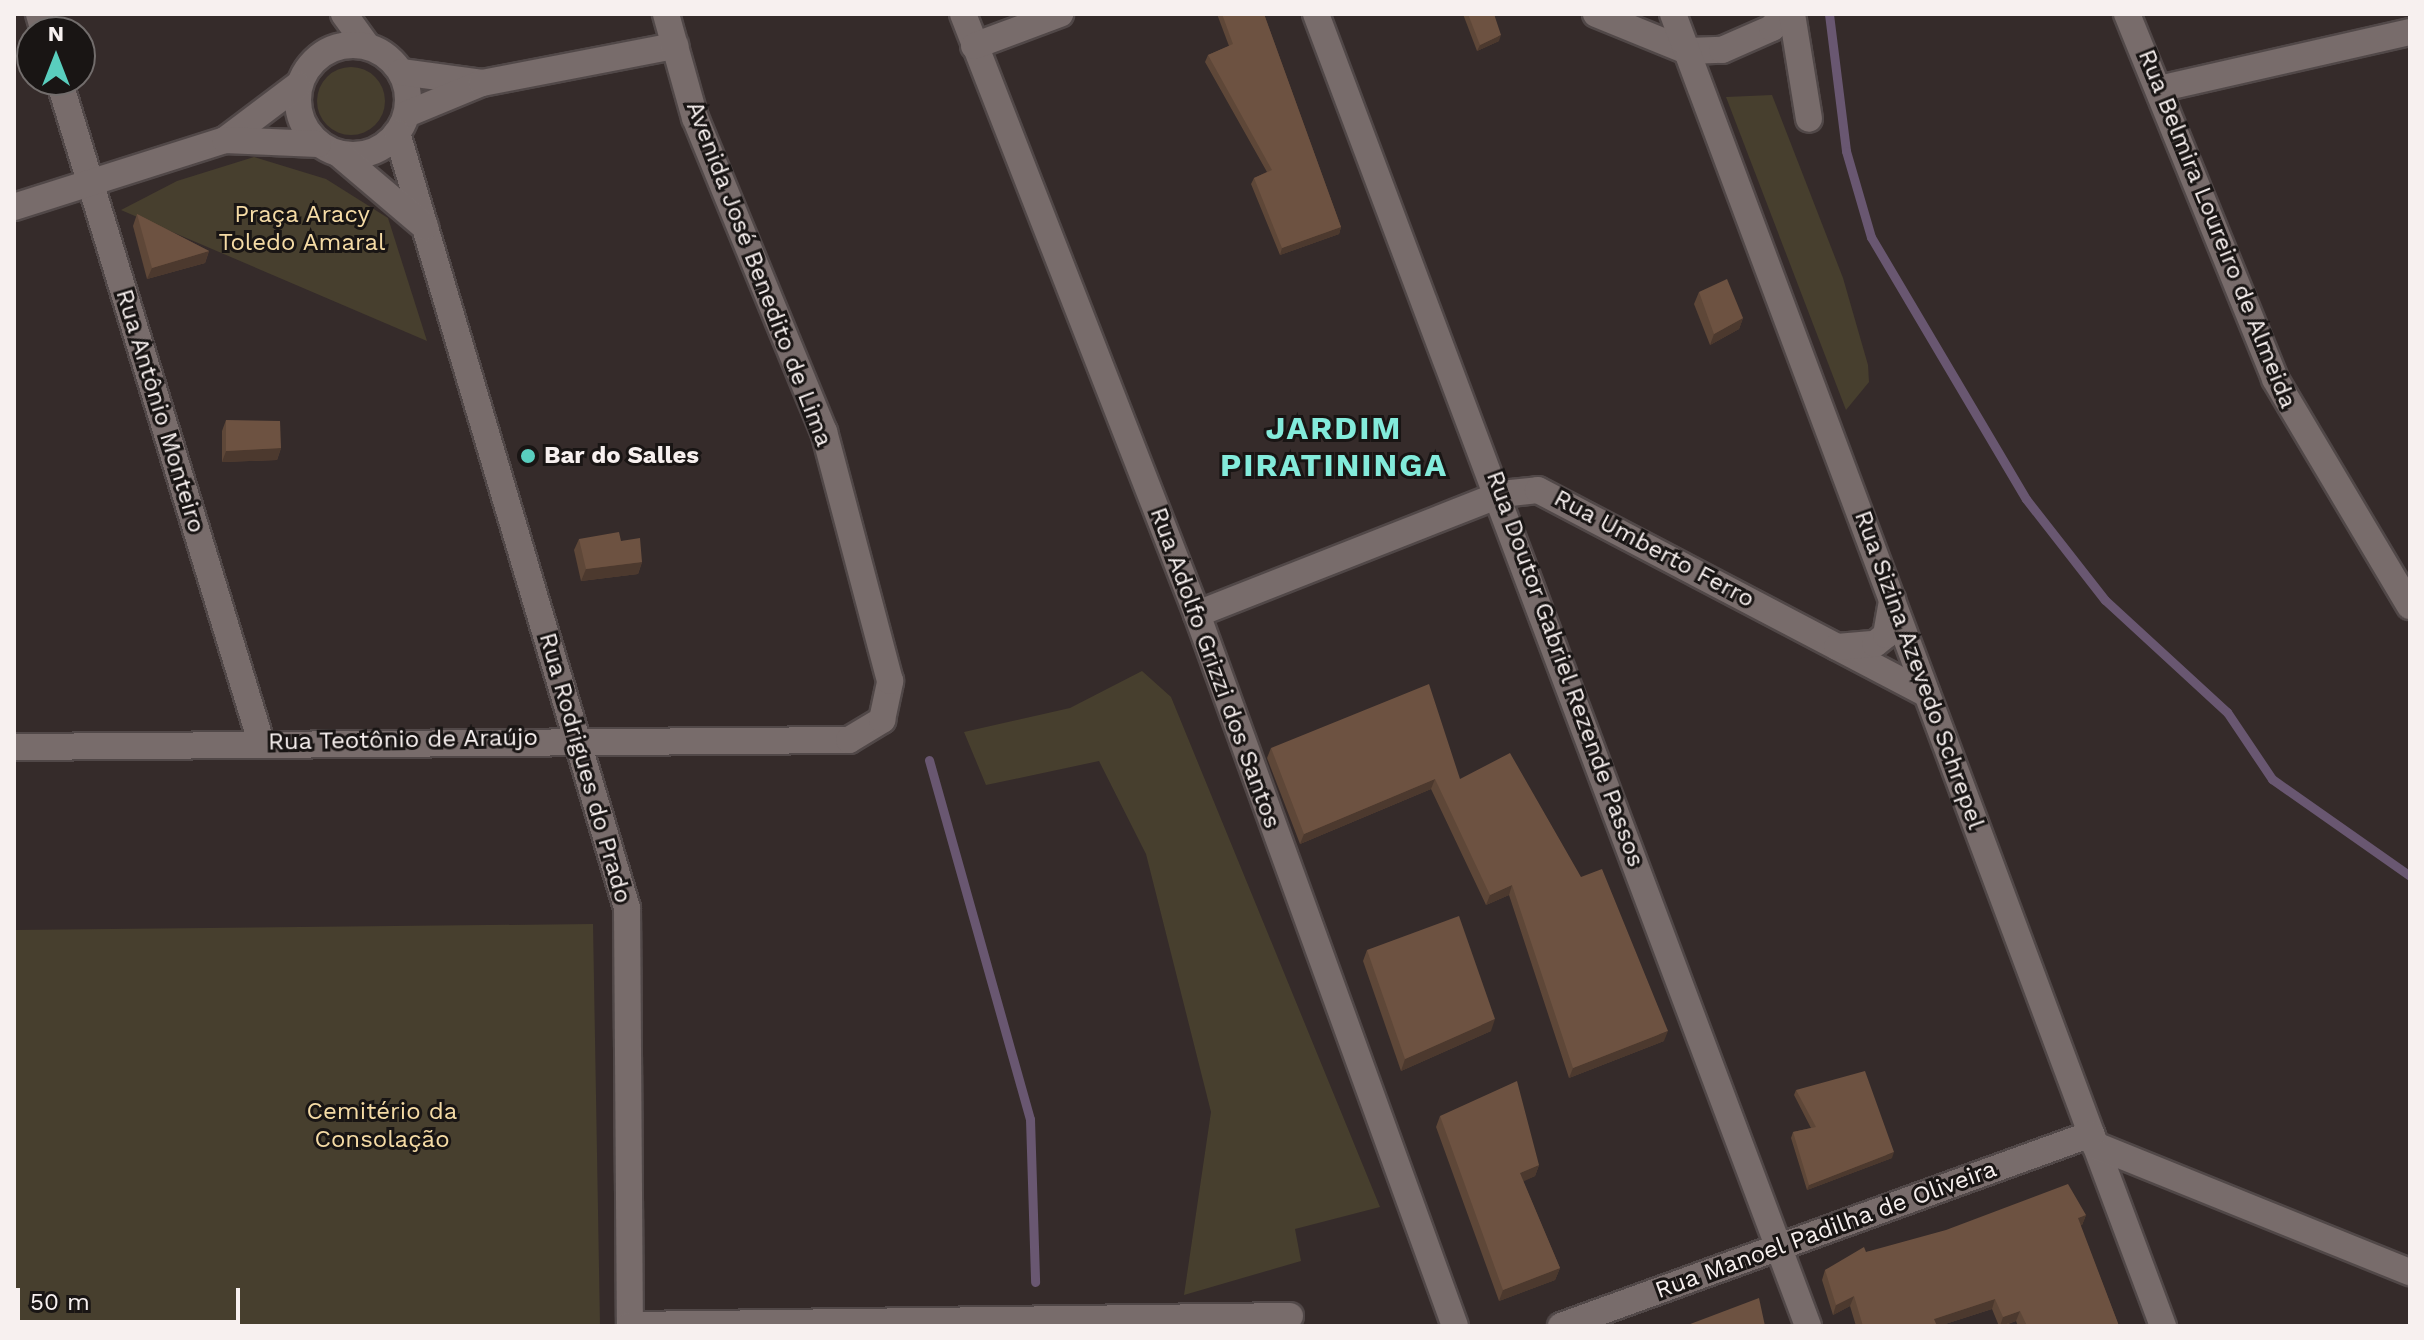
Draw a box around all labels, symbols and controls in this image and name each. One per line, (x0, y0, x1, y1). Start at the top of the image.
north arrow (16, 16, 96, 96)
text: N (48, 21, 64, 46)
street label: Rua Belmira Loureiro de Almeida (2131, 44, 2303, 414)
street label: Avenida José Benedito de Lima (680, 97, 838, 451)
park label: Praça Aracy Toledo Amaral (218, 201, 386, 257)
street label: Rua Antônio Monteiro (109, 285, 211, 537)
district label: JARDIM PIRATININGA (1220, 410, 1448, 485)
place label: Bar do Salles (544, 442, 699, 470)
marker: Bar do Salles (519, 447, 537, 465)
street label: Rua Doutor Gabriel Rezende Passos (1479, 466, 1651, 872)
street label: Rua Umberto Ferro (1549, 484, 1759, 614)
street label: Rua Adolfo Grizzi dos Santos (1143, 503, 1287, 833)
street label: Rua Sizina Azevedo Schrepel (1848, 506, 1990, 834)
street label: Rua Rodrigues do Prado (533, 629, 637, 907)
street label: Rua Teotônio de Araújo (267, 723, 539, 757)
park label: Cemitério da Consolação (307, 1098, 457, 1154)
street label: Rua Manoel Padilha de Oliveira (1651, 1154, 2001, 1306)
scale bar (20, 1272, 244, 1322)
text: 50 m (30, 1288, 90, 1316)

